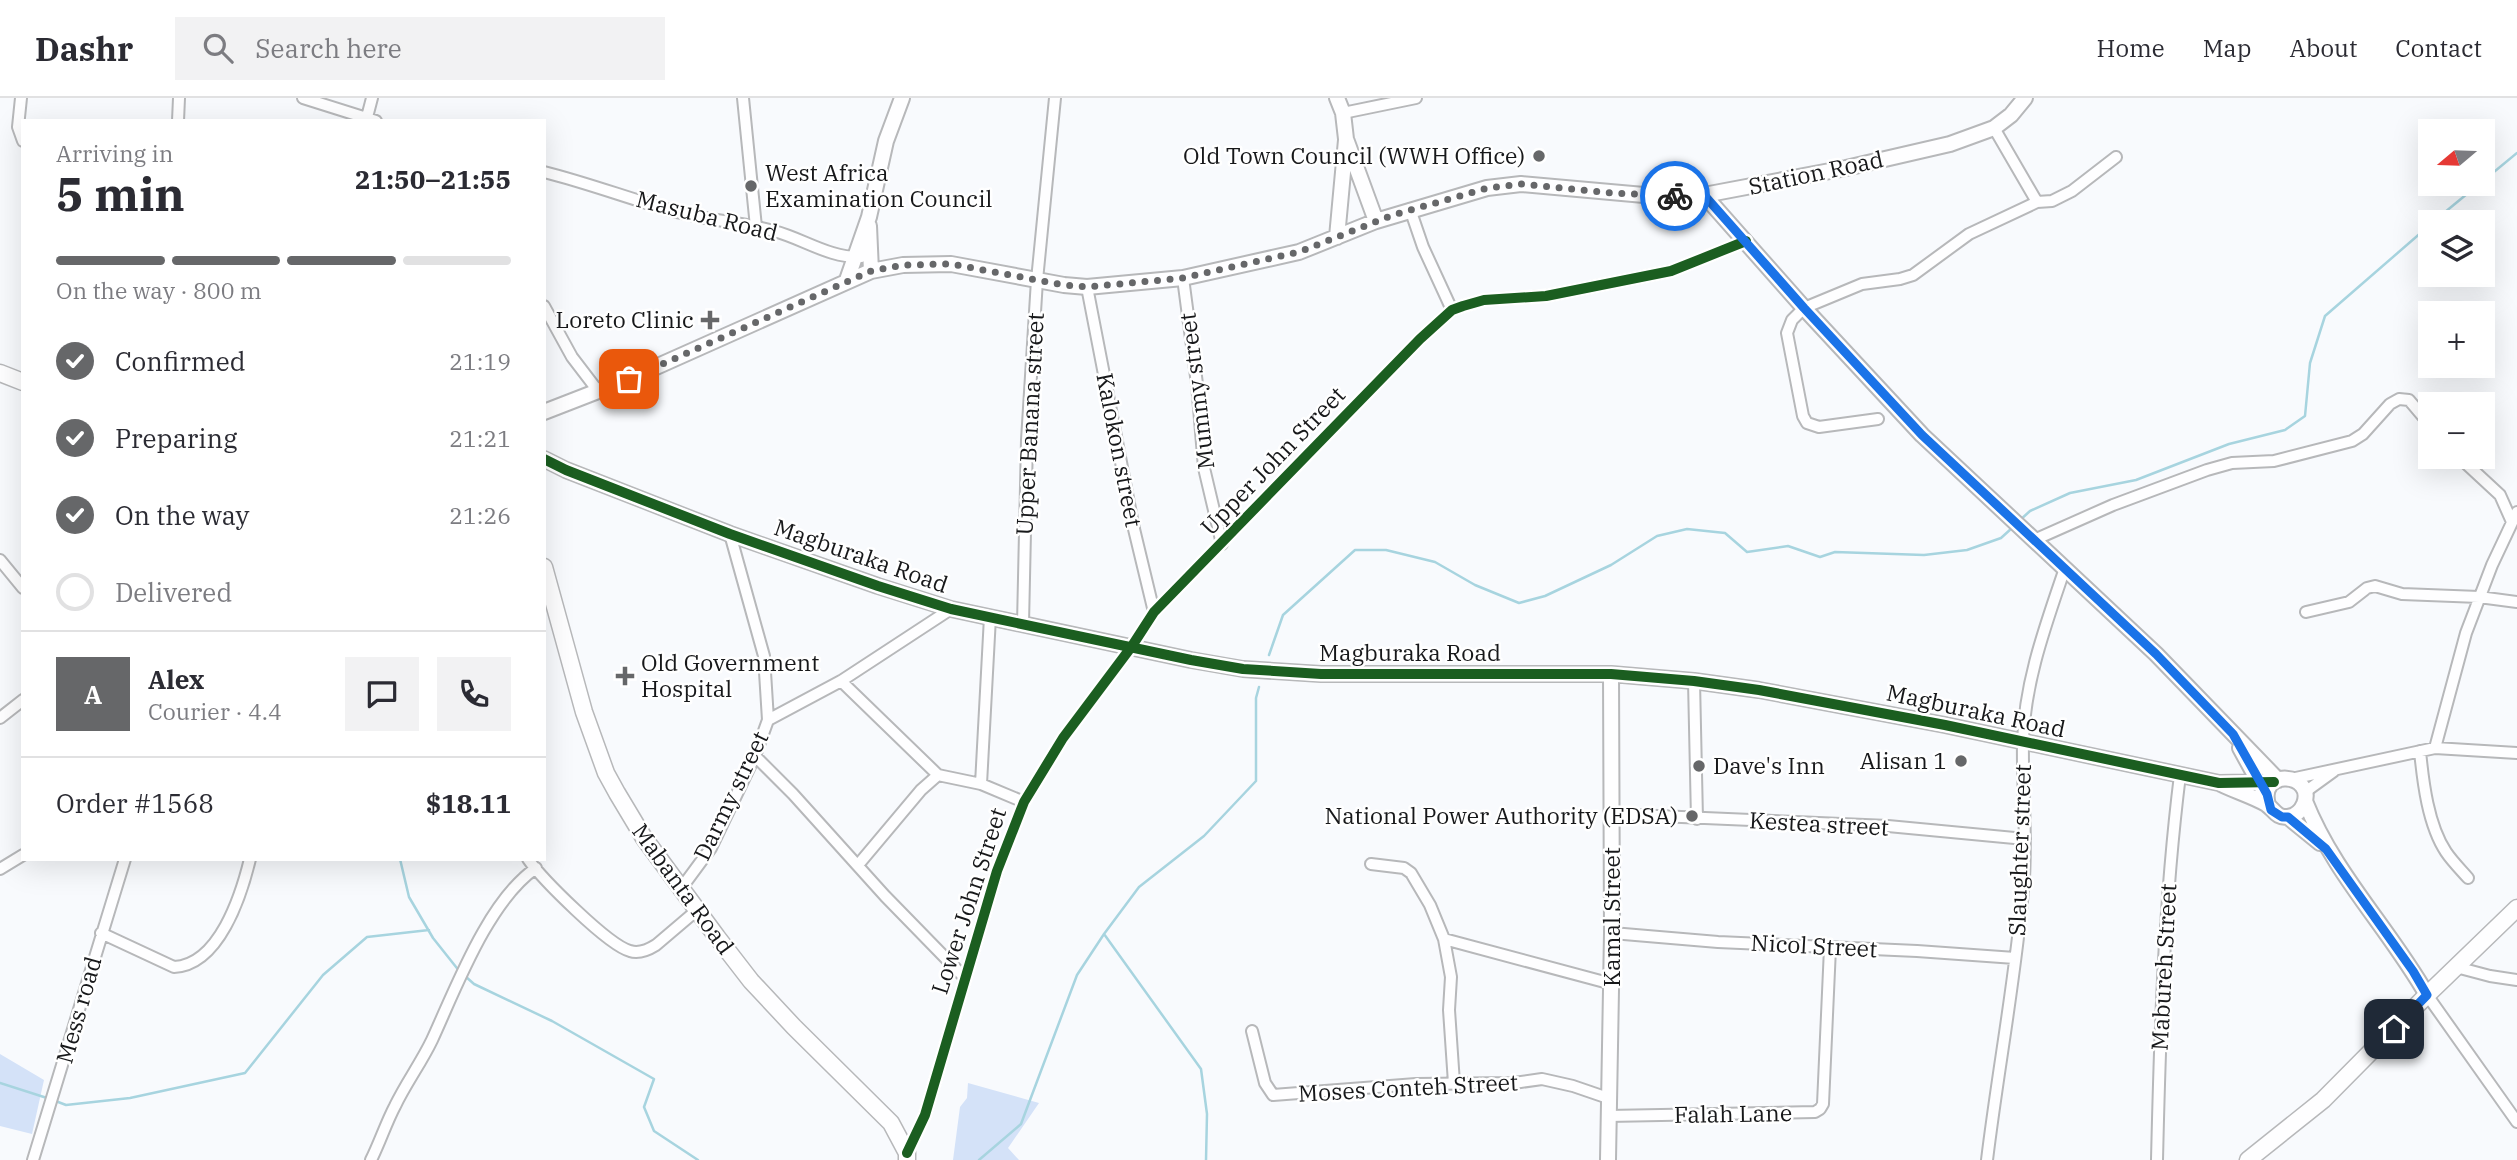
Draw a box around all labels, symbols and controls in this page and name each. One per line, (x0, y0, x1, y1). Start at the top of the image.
search box (175, 17, 665, 80)
text: Dashr (35, 27, 133, 70)
icon: search (199, 29, 237, 67)
text: Search here (255, 31, 402, 65)
text: Home (2097, 32, 2165, 64)
text: Map (2203, 32, 2251, 64)
text: About (2289, 32, 2357, 64)
text: Contact (2395, 32, 2482, 64)
north arrow (2418, 119, 2496, 196)
map controls (2418, 119, 2495, 469)
text: Arriving in (56, 138, 173, 168)
place label: Old Town Council (WWH Office) (1183, 140, 1525, 170)
street label: Station Road (1746, 143, 1886, 201)
marker: Old Town Council (WWH Office) (1531, 148, 1547, 164)
place label: West Africa Examination Council (765, 157, 992, 213)
courier (1640, 161, 1710, 231)
text: 21:50–21:55 (355, 162, 511, 196)
text: 5 min (56, 164, 185, 224)
icon: bike (1656, 177, 1694, 215)
marker: West Africa Examination Council (743, 178, 759, 194)
street label: Masuba Road (633, 183, 781, 247)
button: layers (2418, 210, 2495, 287)
text: On the way · 800 m (56, 275, 262, 305)
button: + (2418, 301, 2495, 378)
place label: Loreto Clinic (556, 304, 694, 334)
marker: Loreto Clinic (700, 310, 720, 330)
street label: Mummy street (1172, 311, 1220, 471)
street label: Upper Banana street (1008, 312, 1050, 536)
icon: check (56, 342, 94, 380)
text: Confirmed (115, 344, 246, 378)
text: 21:19 (449, 346, 511, 376)
pin (599, 349, 659, 409)
icon: bag (610, 360, 648, 398)
street label: Kalokon street (1090, 370, 1150, 530)
street label: Upper John Street (1194, 380, 1351, 541)
button: − (2418, 392, 2495, 469)
icon: check (56, 419, 94, 457)
text: Preparing (115, 421, 237, 455)
text: 21:21 (449, 423, 511, 453)
icon: check (56, 496, 94, 534)
text: On the way (115, 498, 249, 532)
text: 21:26 (449, 500, 511, 530)
street label: Magburaka Road (770, 511, 952, 599)
text: Delivered (115, 575, 232, 609)
street label: Magburaka Road (1319, 637, 1501, 667)
place label: Old Government Hospital (641, 647, 819, 703)
button: chat (345, 657, 419, 731)
button: phone (437, 657, 511, 731)
text: Alex (148, 662, 204, 696)
marker: Old Government Hospital (615, 666, 635, 686)
street label: Magburaka Road (1884, 676, 2068, 744)
text: A (84, 677, 102, 711)
text: Courier · 4.4 (148, 696, 282, 726)
street label: Darmy street (686, 726, 774, 865)
place label: Alisan 1 (1860, 745, 1947, 775)
place label: Dave's Inn (1713, 750, 1825, 780)
marker: Alisan 1 (1953, 753, 1969, 769)
marker: Dave's Inn (1691, 758, 1707, 774)
street label: Slaughter street (2001, 763, 2037, 936)
text: Order #1568 (56, 786, 214, 820)
text: $18.11 (426, 786, 511, 820)
place label: National Power Authority (EDSA) (1324, 800, 1678, 830)
street label: Lower John Street (924, 804, 1012, 998)
street label: Kestea street (1748, 804, 1890, 842)
marker: National Power Authority (EDSA) (1684, 808, 1700, 824)
street label: Mabanta Road (626, 817, 741, 960)
street label: Kamal Street (1596, 847, 1626, 987)
street label: Mabureh Street (2144, 883, 2182, 1051)
street label: Nicol Street (1750, 927, 1878, 963)
street label: Mess road (48, 953, 108, 1067)
pin (2364, 999, 2424, 1059)
icon: home (2375, 1010, 2413, 1048)
street label: Moses Conteh Street (1297, 1066, 1519, 1108)
street label: Falah Lane (1674, 1097, 1792, 1129)

